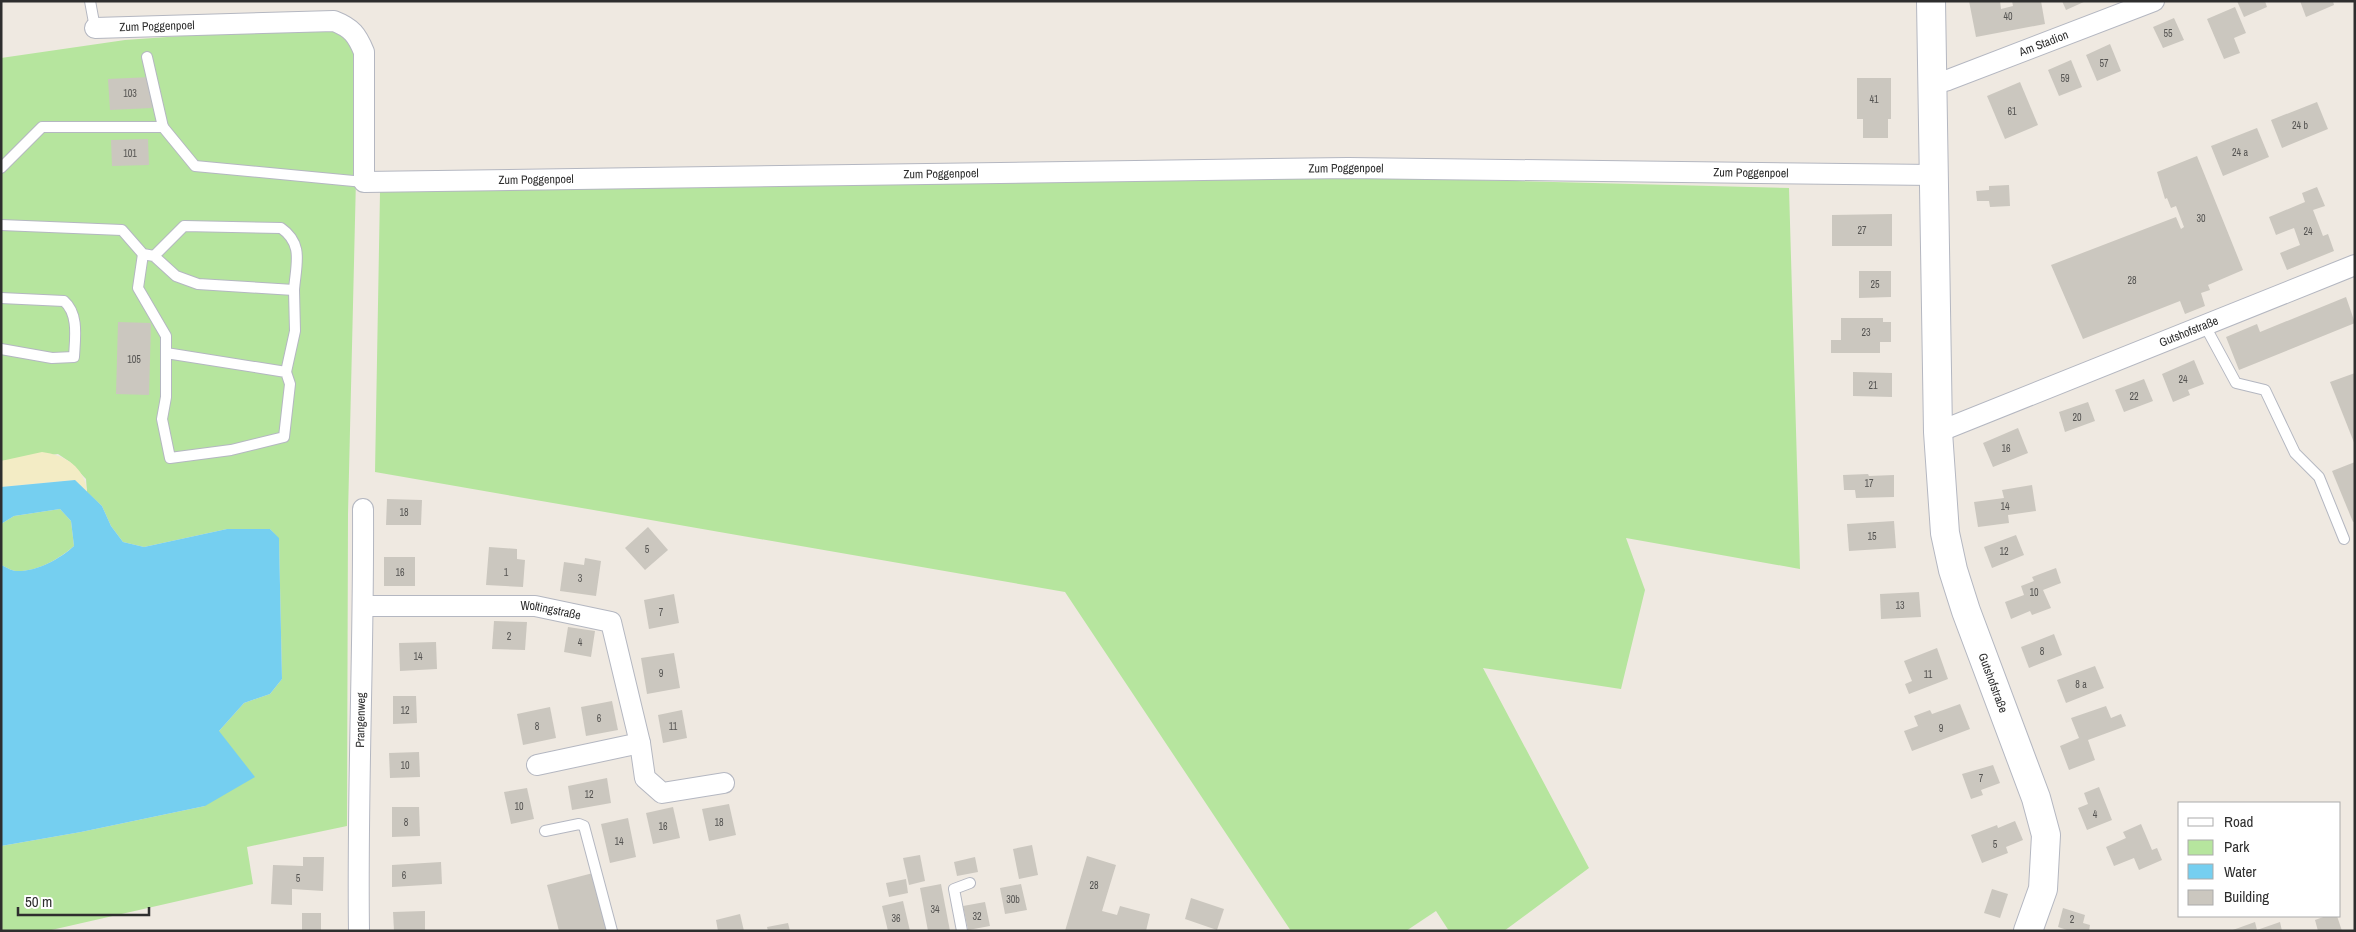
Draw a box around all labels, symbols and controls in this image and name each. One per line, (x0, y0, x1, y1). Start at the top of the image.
house number: 40 (2003, 10, 2013, 23)
street label: Zum Poggenpoel (119, 17, 195, 35)
street label: Am Stadion (2016, 27, 2071, 60)
house number: 55 (2163, 27, 2173, 40)
house number: 57 (2099, 57, 2109, 70)
house number: 59 (2060, 72, 2070, 85)
house number: 103 (123, 87, 137, 100)
house number: 41 (1869, 93, 1879, 106)
house number: 61 (2007, 105, 2017, 118)
house number: 24 b (2292, 119, 2308, 132)
house number: 24 a (2232, 146, 2248, 159)
house number: 101 (123, 147, 137, 160)
street label: Zum Poggenpoel (1308, 160, 1384, 177)
street label: Zum Poggenpoel (1713, 164, 1789, 181)
street label: Zum Poggenpoel (903, 165, 979, 182)
street label: Zum Poggenpoel (498, 171, 574, 188)
house number: 30 (2196, 212, 2206, 225)
house number: 27 (1857, 224, 1867, 237)
house number: 24 (2303, 225, 2313, 238)
house number: 28 (2127, 274, 2137, 287)
house number: 25 (1870, 278, 1880, 291)
street label: Gutshofstraße (2157, 313, 2221, 351)
house number: 23 (1861, 326, 1871, 339)
house number: 105 (127, 353, 141, 366)
house number: 24 (2178, 373, 2188, 386)
house number: 21 (1868, 379, 1878, 392)
house number: 22 (2129, 390, 2139, 403)
house number: 20 (2072, 411, 2082, 424)
house number: 16 (2001, 442, 2011, 455)
house number: 17 (1864, 477, 1874, 490)
house number: 14 (2000, 500, 2010, 513)
house number: 18 (399, 506, 409, 519)
house number: 15 (1867, 530, 1877, 543)
house number: 5 (645, 543, 650, 556)
house number: 12 (1999, 545, 2009, 558)
house number: 16 (395, 566, 405, 579)
house number: 1 (504, 566, 509, 579)
house number: 3 (578, 572, 583, 585)
house number: 10 (2029, 586, 2039, 599)
street label: Woltingstraße (520, 598, 582, 623)
house number: 13 (1895, 599, 1905, 612)
house number: 7 (659, 606, 664, 619)
house number: 2 (507, 630, 512, 643)
house number: 4 (578, 636, 583, 649)
house number: 8 (2040, 645, 2045, 658)
house number: 14 (413, 650, 423, 663)
street label: Gutshofstraße (1974, 651, 2011, 715)
house number: 9 (659, 667, 664, 680)
house number: 11 (1924, 668, 1933, 681)
house number: 8 a (2075, 678, 2087, 691)
street label: Prangenweg (352, 692, 369, 748)
house number: 12 (400, 704, 410, 717)
house number: 6 (597, 712, 602, 725)
house number: 8 (535, 720, 540, 733)
house number: 11 (669, 720, 678, 733)
house number: 9 (1939, 722, 1944, 735)
house number: 10 (400, 759, 410, 772)
house number: 7 (1979, 772, 1984, 785)
house number: 12 (584, 788, 594, 801)
house number: 10 (514, 800, 524, 813)
legend (2178, 802, 2341, 917)
house number: 4 (2093, 808, 2098, 821)
text: Road (2224, 811, 2253, 832)
house number: 8 (404, 816, 409, 829)
house number: 18 (714, 816, 724, 829)
house number: 16 (658, 820, 668, 833)
house number: 14 (614, 835, 624, 848)
text: Park (2224, 836, 2250, 857)
house number: 5 (1993, 838, 1998, 851)
text: Water (2224, 861, 2256, 882)
house number: 6 (402, 869, 407, 882)
house number: 5 (296, 872, 301, 885)
house number: 28 (1089, 879, 1099, 892)
scale bar (18, 884, 149, 916)
text: Building (2224, 886, 2269, 907)
text: 50 m (25, 891, 52, 912)
house number: 30b (1006, 893, 1020, 906)
house number: 34 (930, 903, 940, 916)
house number: 32 (972, 910, 982, 923)
house number: 36 (891, 912, 901, 925)
house number: 2 (2070, 913, 2075, 926)

